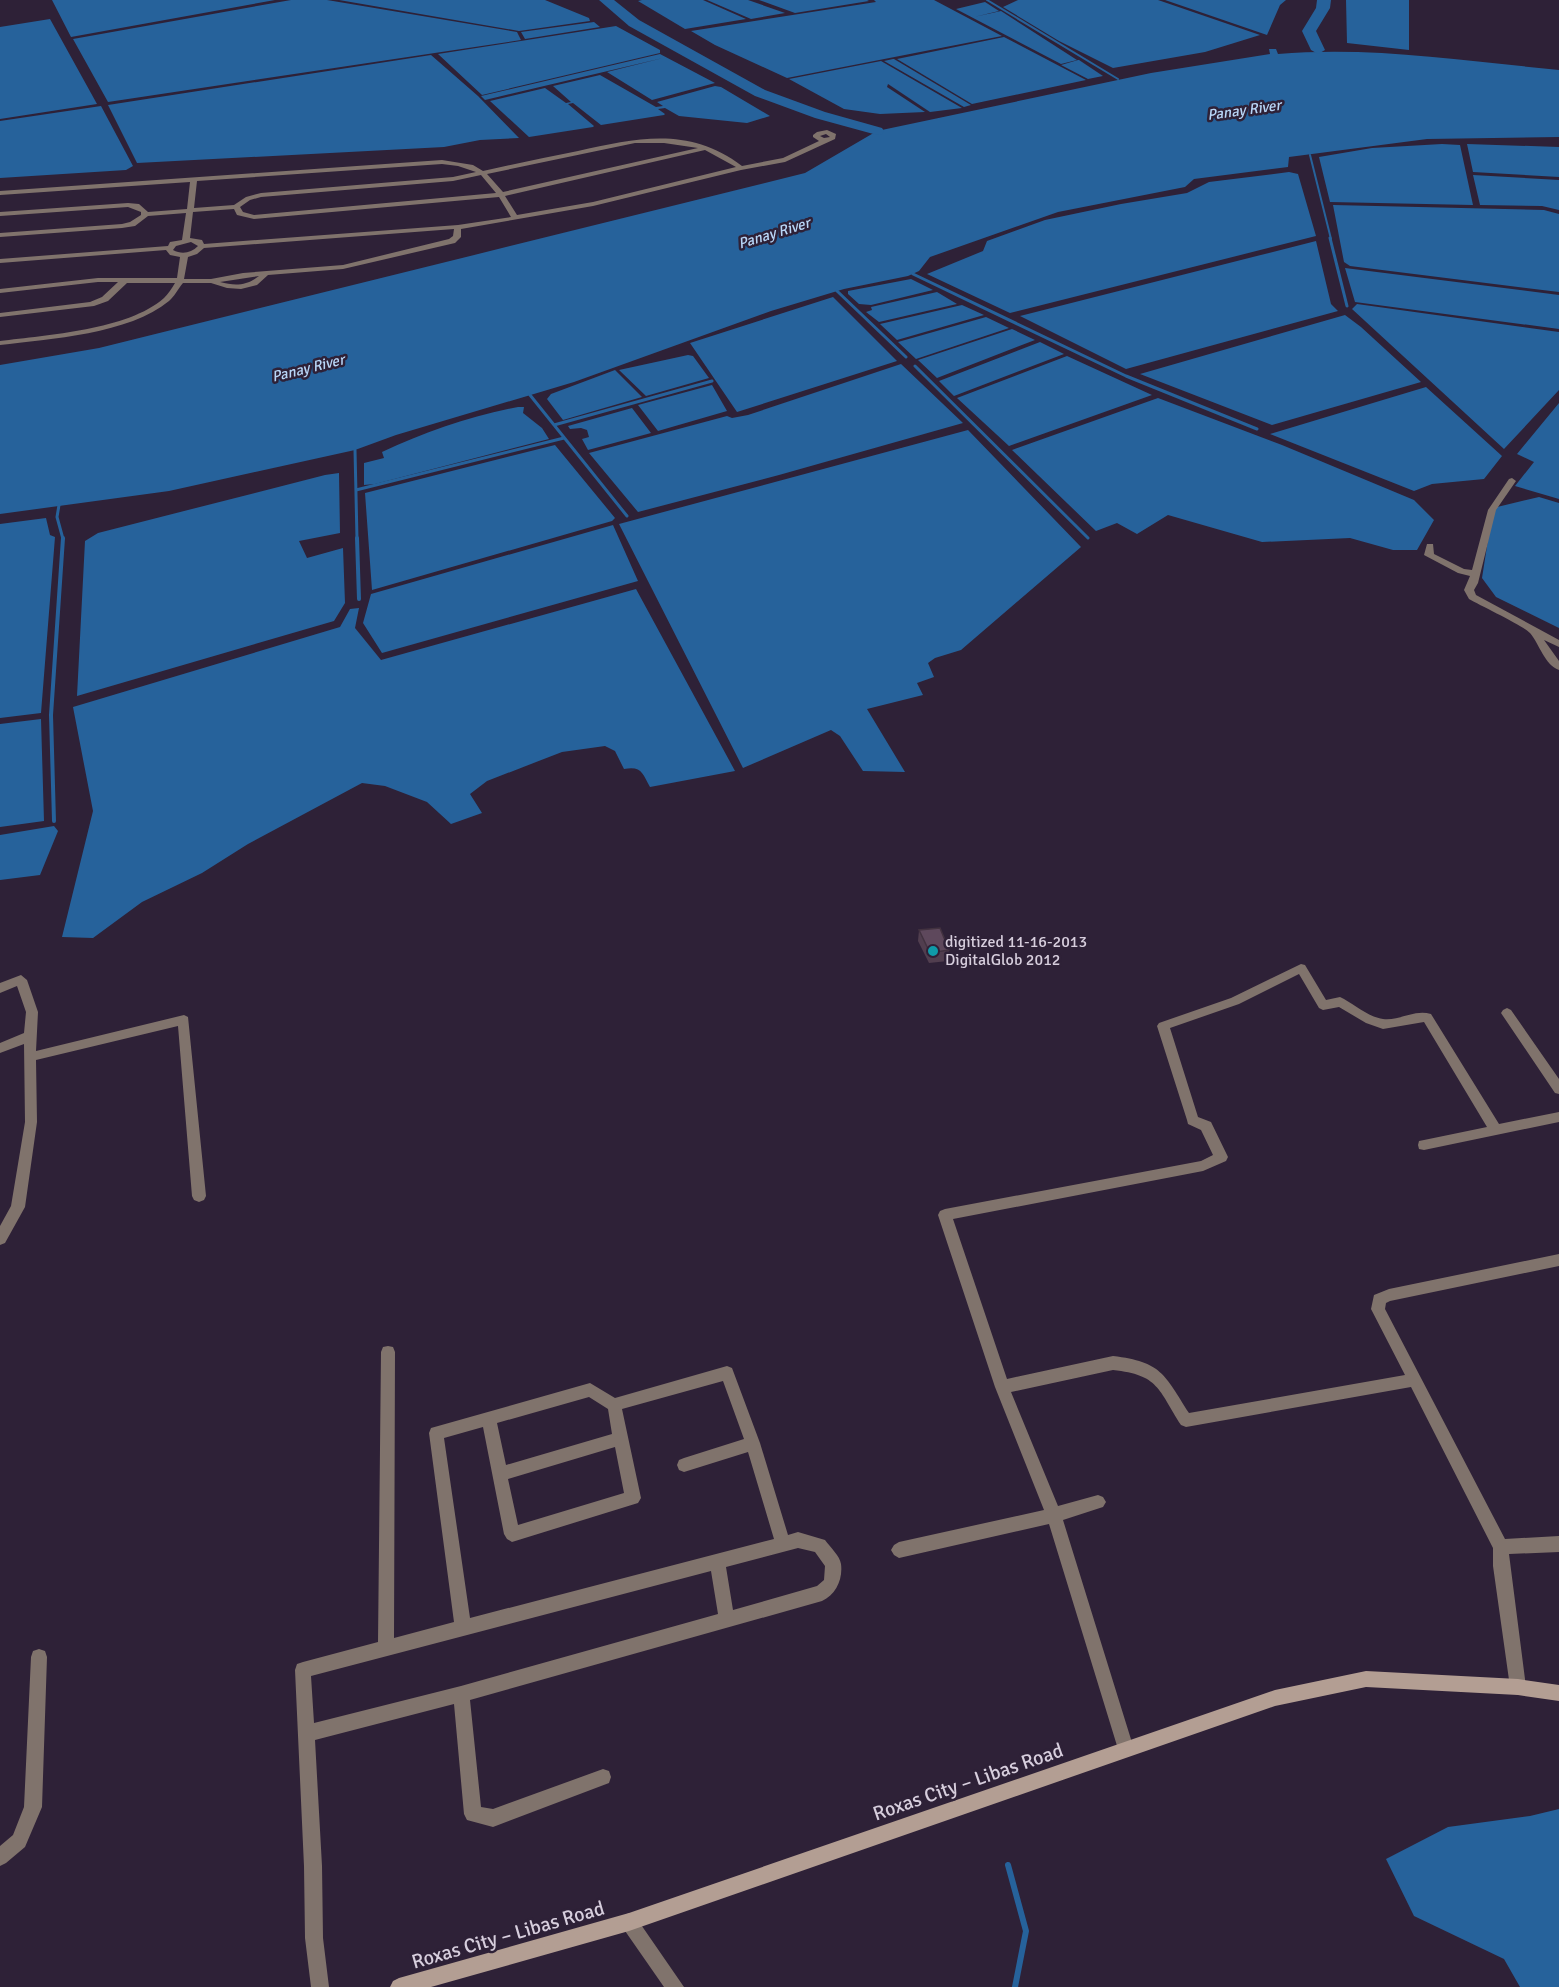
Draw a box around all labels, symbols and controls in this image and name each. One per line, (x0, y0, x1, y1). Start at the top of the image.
water label: Panay River (1206, 96, 1284, 124)
water label: Panay River (736, 213, 815, 252)
water label: Panay River (270, 350, 349, 386)
place label: digitized 11-16-2013 DigitalGlob 2012 (945, 932, 1087, 970)
marker: digitized 11-16-2013 DigitalGlob 2012 (926, 944, 940, 958)
street label: Roxas City – Libas Road (870, 1738, 1066, 1826)
street label: Roxas City – Libas Road (409, 1895, 607, 1975)

